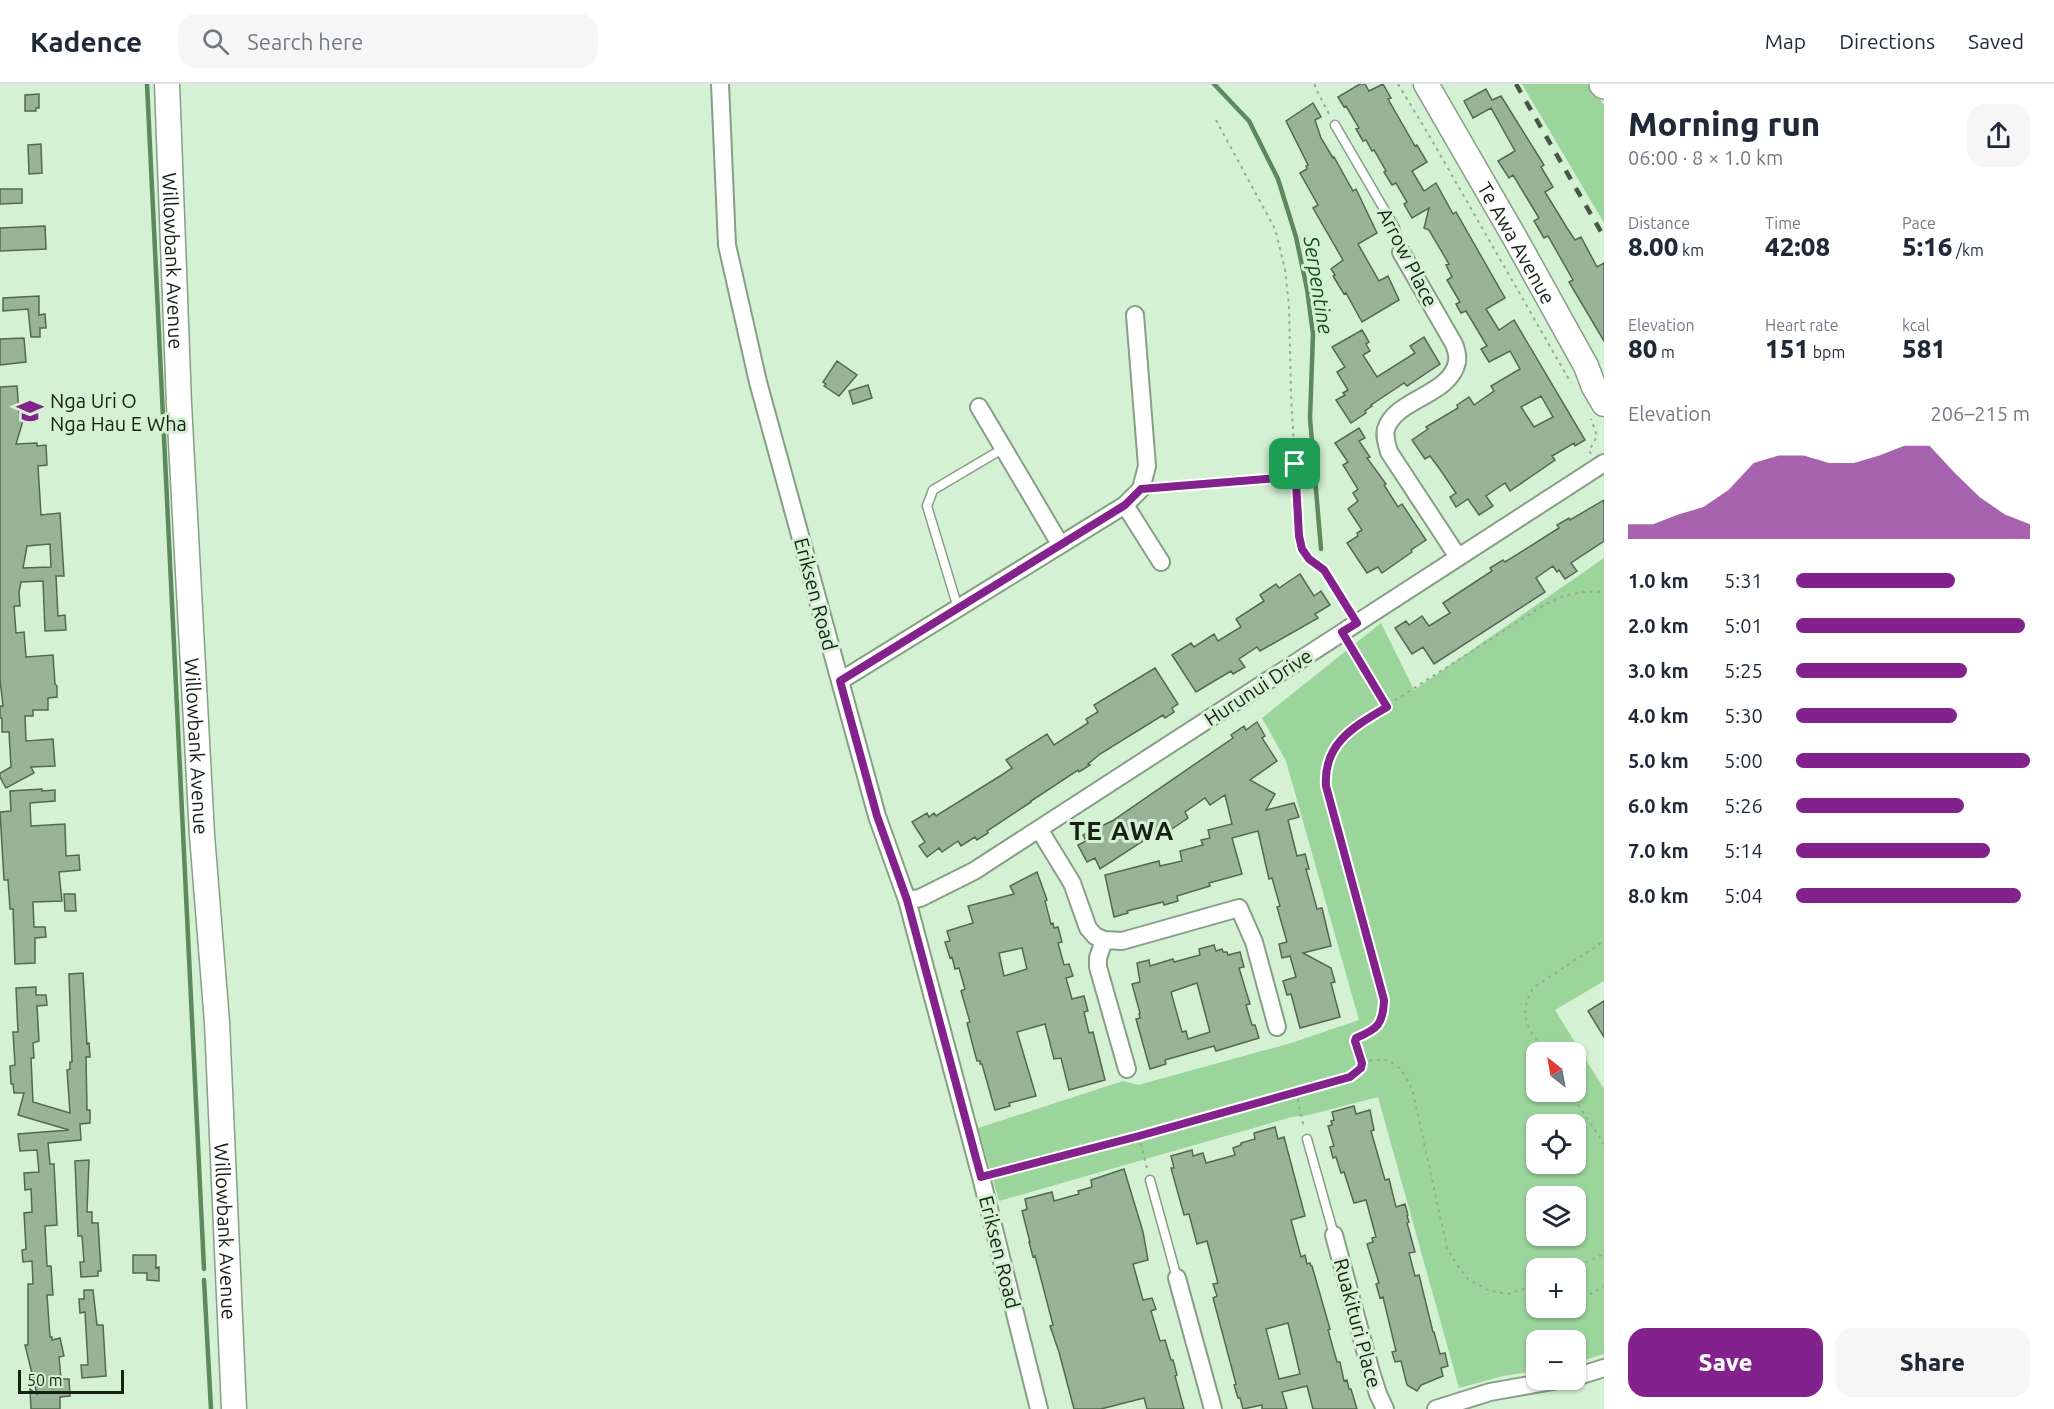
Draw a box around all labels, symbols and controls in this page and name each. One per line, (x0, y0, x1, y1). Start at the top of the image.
search box (178, 14, 598, 68)
icon: search (199, 25, 232, 58)
text: Kadence (30, 26, 142, 57)
text: Search here (247, 29, 364, 54)
text: Map (1765, 29, 1806, 53)
text: Directions (1839, 29, 1935, 53)
text: Saved (1968, 29, 2024, 53)
button: share (1967, 104, 2030, 167)
text: Morning run (1628, 105, 1820, 142)
text: 06:00 · 8 × 1.0 km (1628, 146, 1783, 169)
street label: Willowbank Avenue (159, 172, 188, 350)
street label: Te Awa Avenue (1473, 178, 1561, 308)
street label: Arrow Place (1373, 204, 1443, 310)
text: Distance (1628, 214, 1690, 232)
text: Time (1765, 214, 1801, 232)
text: Pace (1902, 214, 1936, 232)
text: 8.00 (1628, 232, 1678, 261)
text: 42:08 (1765, 232, 1830, 261)
text: 5:16 (1902, 232, 1952, 261)
water label: Serpentine (1299, 233, 1339, 336)
text: km (1678, 241, 1704, 259)
text: /km (1952, 241, 1984, 259)
text: Elevation (1628, 316, 1695, 334)
text: Heart rate (1765, 316, 1839, 334)
text: kcal (1902, 316, 1930, 334)
text: 80 (1628, 334, 1657, 363)
text: 151 (1765, 334, 1809, 363)
text: 581 (1902, 334, 1946, 363)
text: m (1657, 343, 1675, 361)
text: bpm (1809, 343, 1845, 361)
place label: Nga Uri O Nga Hau E Wha (50, 389, 187, 435)
school or university icon: Nga Uri O Nga Hau E Wha (15, 396, 45, 426)
text: Elevation (1628, 402, 1711, 425)
text: 206–215 m (1931, 402, 2030, 425)
pin (1269, 438, 1320, 489)
icon: arrive (1278, 447, 1311, 480)
street label: Eriksen Road (790, 535, 842, 653)
text: 1.0 km (1628, 569, 1689, 592)
text: 5:31 (1724, 569, 1763, 592)
text: 2.0 km (1628, 614, 1689, 637)
text: 5:01 (1724, 614, 1763, 637)
street label: Hurunui Drive (1200, 644, 1316, 730)
street label: Willowbank Avenue (181, 657, 213, 835)
text: 3.0 km (1628, 659, 1689, 682)
text: 5:25 (1724, 659, 1763, 682)
text: 4.0 km (1628, 704, 1689, 727)
text: 5:30 (1724, 704, 1763, 727)
text: 5.0 km (1628, 749, 1689, 772)
text: 5:00 (1724, 749, 1763, 772)
text: 6.0 km (1628, 794, 1689, 817)
text: 5:26 (1724, 794, 1763, 817)
district label: TE AWA (1069, 816, 1175, 845)
text: 7.0 km (1628, 839, 1689, 862)
text: 5:14 (1724, 839, 1763, 862)
text: 8.0 km (1628, 884, 1689, 907)
text: 5:04 (1724, 884, 1763, 907)
north arrow (1526, 1042, 1586, 1102)
map controls (1526, 1042, 1586, 1390)
button: locate (1526, 1114, 1586, 1174)
street label: Willowbank Avenue (211, 1142, 242, 1320)
button: layers (1526, 1186, 1586, 1246)
street label: Eriksen Road (975, 1193, 1025, 1311)
street label: Ruakituri Place (1330, 1256, 1386, 1390)
button: + (1526, 1258, 1586, 1318)
button: Save (1628, 1328, 1823, 1397)
button: Share (1835, 1328, 2030, 1397)
button: − (1526, 1330, 1586, 1390)
scale bar (18, 1367, 124, 1394)
text: 50 m (27, 1371, 63, 1389)

